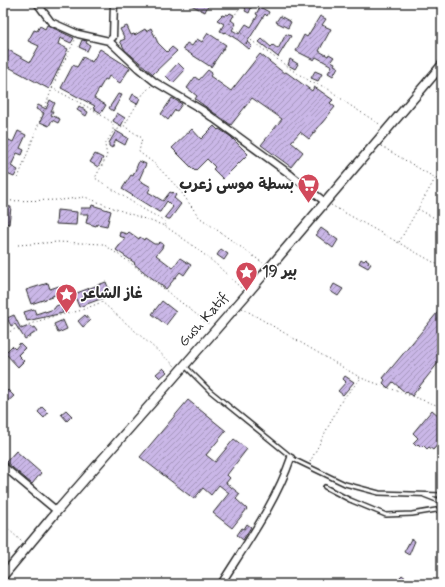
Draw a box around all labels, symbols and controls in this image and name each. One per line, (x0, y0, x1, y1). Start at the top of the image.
supermarket icon: بسطة موسى زعرب (296, 172, 322, 205)
place label: بسطة موسى زعرب (179, 175, 294, 195)
place icon: بير 19 (234, 259, 260, 292)
place label: بير 19 (262, 262, 297, 282)
place icon: غاز الشاعر (53, 281, 79, 314)
place label: غاز الشاعر (80, 284, 143, 304)
street label: Gush Katif (174, 288, 234, 352)

